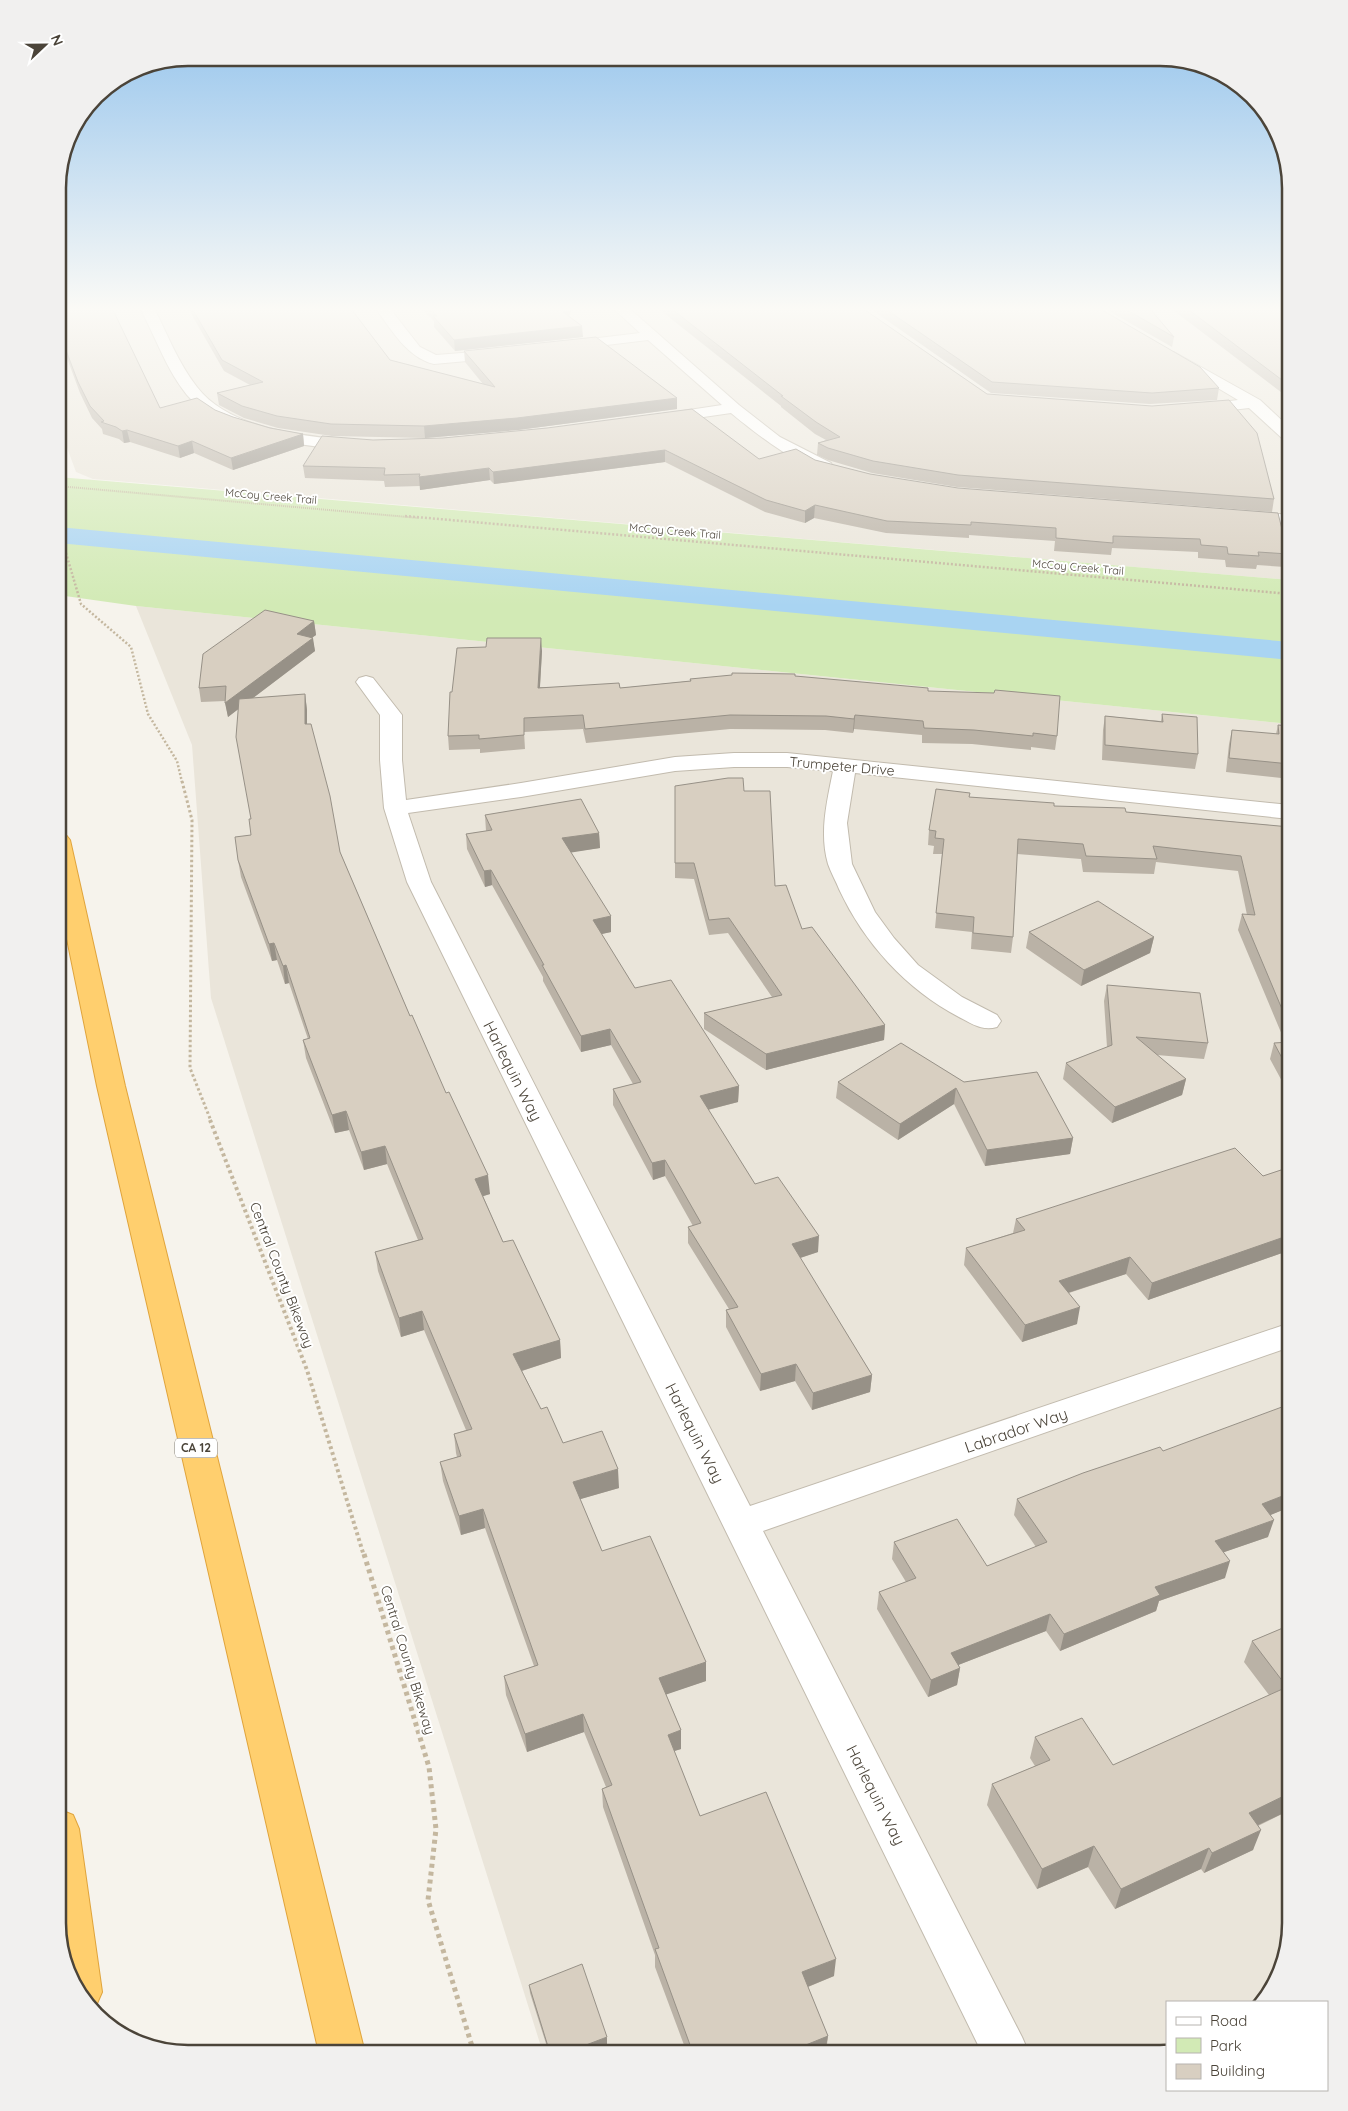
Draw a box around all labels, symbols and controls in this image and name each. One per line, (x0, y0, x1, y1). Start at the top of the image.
north arrow (20, 20, 70, 70)
text: N (47, 32, 67, 48)
street label: McCoy Creek Trail (225, 485, 317, 507)
street label: McCoy Creek Trail (629, 520, 721, 542)
street label: McCoy Creek Trail (1032, 556, 1124, 578)
street label: Trumpeter Drive (789, 752, 895, 780)
street label: Harlequin Way (479, 1018, 547, 1124)
street label: Central County Bikeway (246, 1199, 318, 1351)
street label: Harlequin Way (661, 1380, 729, 1486)
street label: Labrador Way (962, 1403, 1070, 1457)
road number: CA 12 (175, 1439, 217, 1458)
street label: Central County Bikeway (377, 1583, 439, 1737)
street label: Harlequin Way (842, 1742, 910, 1848)
legend (1166, 2001, 1328, 2091)
text: Road (1210, 2011, 1247, 2030)
text: Park (1210, 2036, 1242, 2055)
text: Building (1210, 2061, 1265, 2080)

